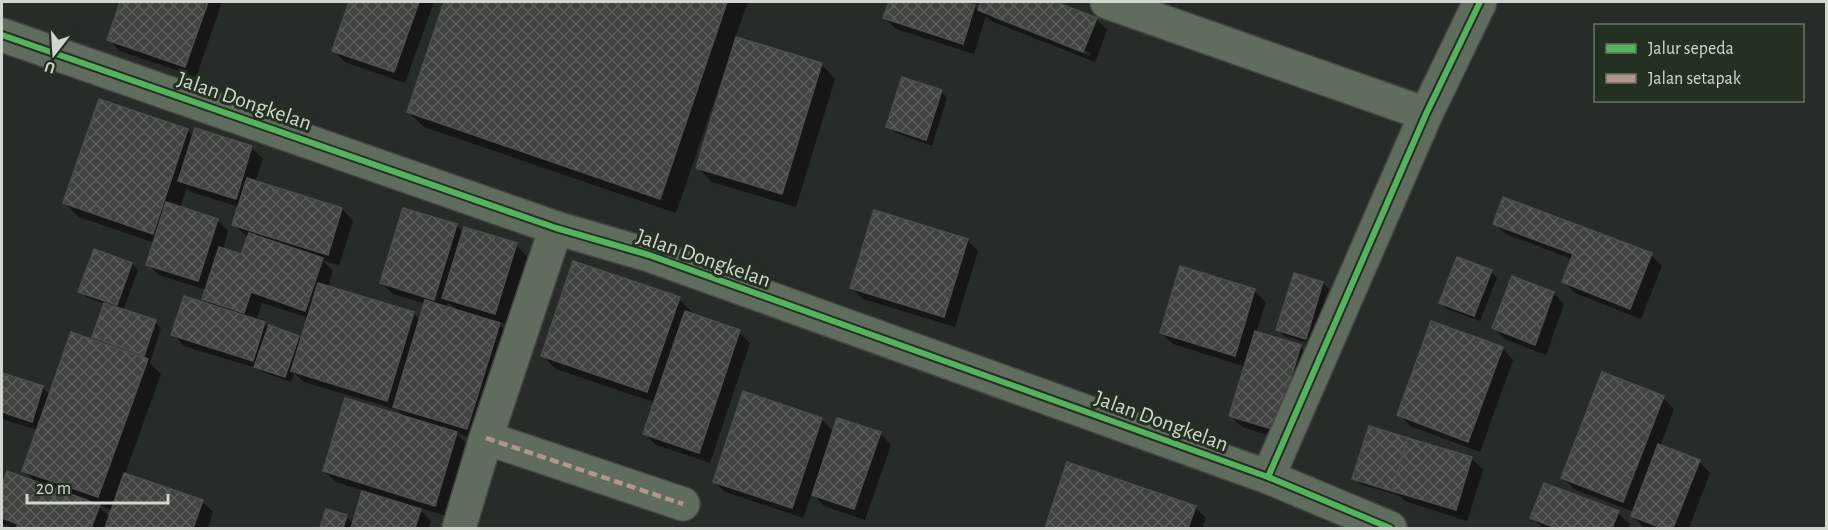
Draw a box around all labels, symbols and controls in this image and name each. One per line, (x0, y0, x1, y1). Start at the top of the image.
north arrow (24, 24, 84, 84)
legend (1594, 24, 1804, 102)
text: Jalur sepeda (1648, 40, 1734, 58)
text: U (43, 58, 57, 77)
street label: Jalan Dongkelan (175, 68, 315, 134)
text: Jalan setapak (1648, 70, 1742, 88)
street label: Jalan Dongkelan (634, 225, 774, 291)
street label: Jalan Dongkelan (1092, 387, 1231, 455)
scale bar (27, 467, 168, 505)
text: 20 m (36, 480, 71, 498)

